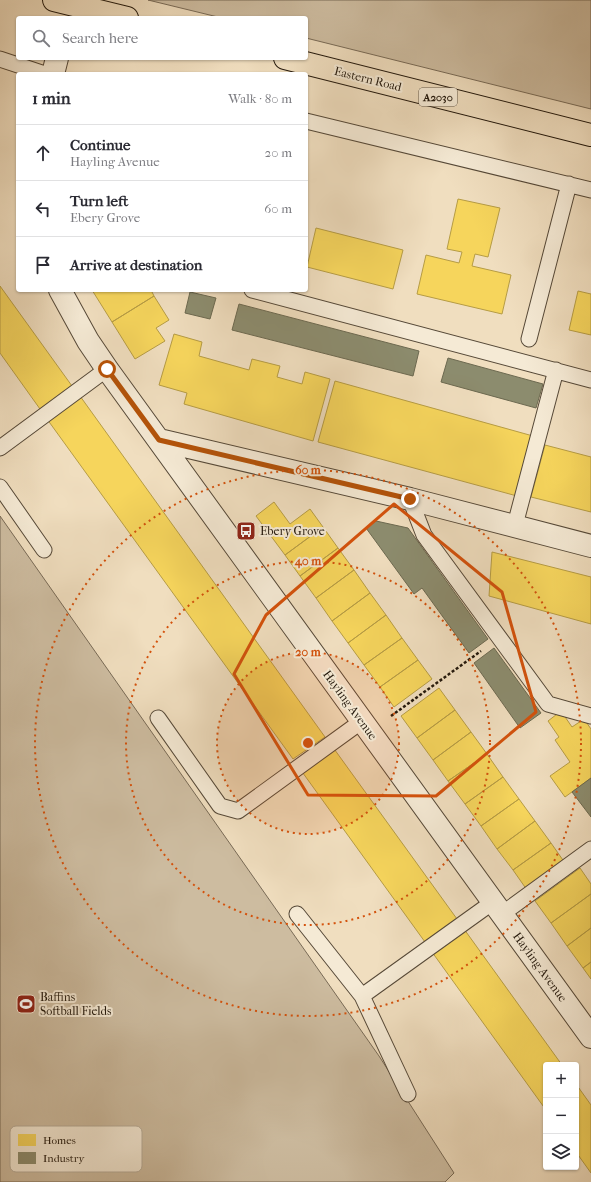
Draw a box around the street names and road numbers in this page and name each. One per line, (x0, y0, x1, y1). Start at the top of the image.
street label: Eastern Road (333, 64, 404, 94)
road number: A2030 (419, 88, 457, 106)
street label: Hayling Avenue (320, 667, 380, 743)
street label: Hayling Avenue (510, 929, 570, 1005)

